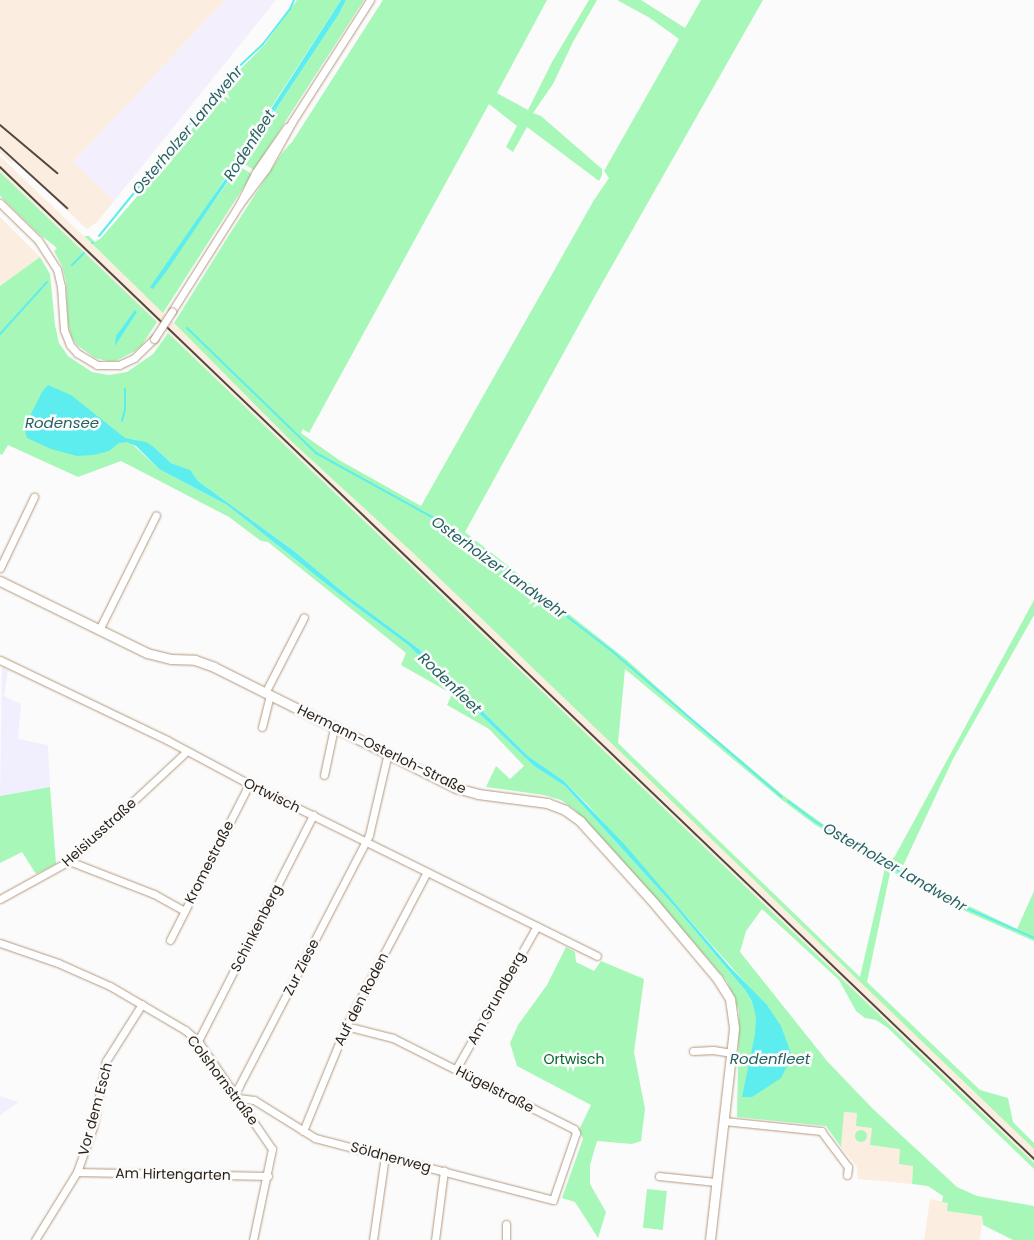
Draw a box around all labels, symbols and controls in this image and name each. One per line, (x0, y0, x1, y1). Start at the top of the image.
water label: Osterholzer Landwehr (128, 62, 246, 198)
water label: Rodenfleet (220, 106, 278, 184)
water label: Rodensee (25, 414, 99, 432)
water label: Osterholzer Landwehr (428, 512, 570, 622)
water label: Rodenfleet (415, 649, 485, 717)
street label: Hermann-Osterloh-Straße (295, 701, 469, 797)
street label: Ortwisch (241, 774, 303, 816)
street label: Heisiusstraße (58, 794, 140, 870)
street label: Kromestraße (181, 818, 237, 906)
water label: Osterholzer Landwehr (820, 819, 970, 915)
street label: Schinkenberg (227, 882, 285, 974)
street label: Zur Ziese (280, 936, 322, 998)
street label: Am Grundberg (463, 948, 529, 1048)
street label: Auf den Roden (330, 950, 392, 1048)
street label: Colshornstraße (184, 1032, 262, 1128)
water label: Rodenfleet (730, 1050, 810, 1068)
park label: Ortwisch (543, 1051, 605, 1067)
street label: Vor dem Esch (75, 1061, 115, 1157)
street label: Hügelstraße (453, 1062, 537, 1116)
street label: Söldnerweg (349, 1138, 433, 1176)
street label: Am Hirtengarten (115, 1165, 231, 1183)

